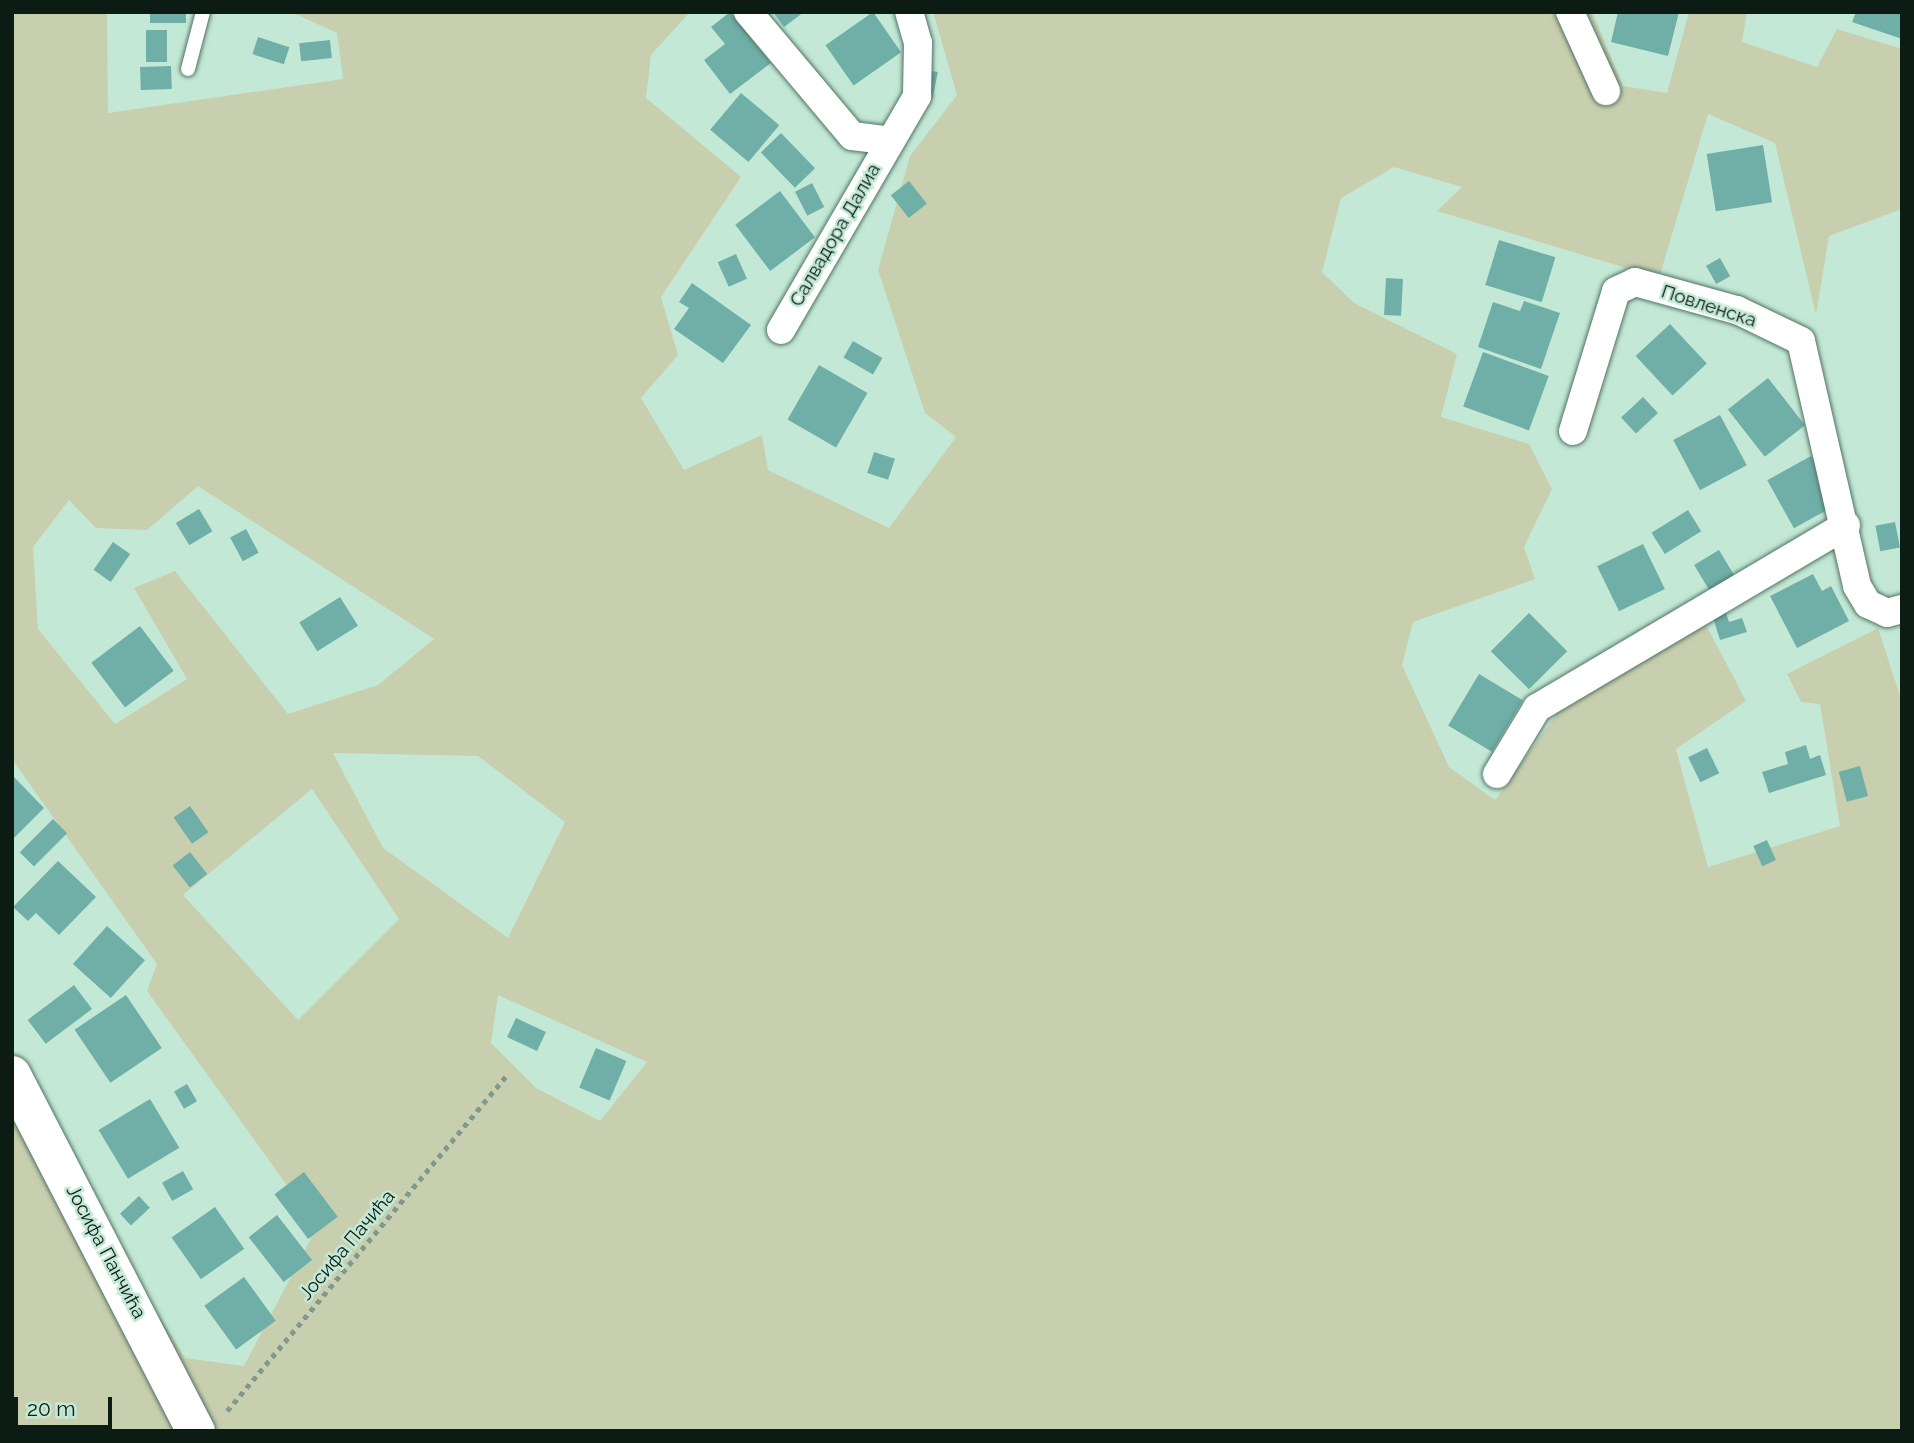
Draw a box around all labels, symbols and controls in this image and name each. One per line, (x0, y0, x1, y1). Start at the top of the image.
street label: Салвадора Далиа (785, 160, 885, 310)
street label: Повленска (1659, 280, 1759, 332)
street label: Јосифа Панчића (61, 1181, 151, 1323)
street label: Јосифа Пачића (294, 1185, 400, 1305)
scale bar (18, 1384, 116, 1428)
text: 20 m (27, 1396, 75, 1421)

